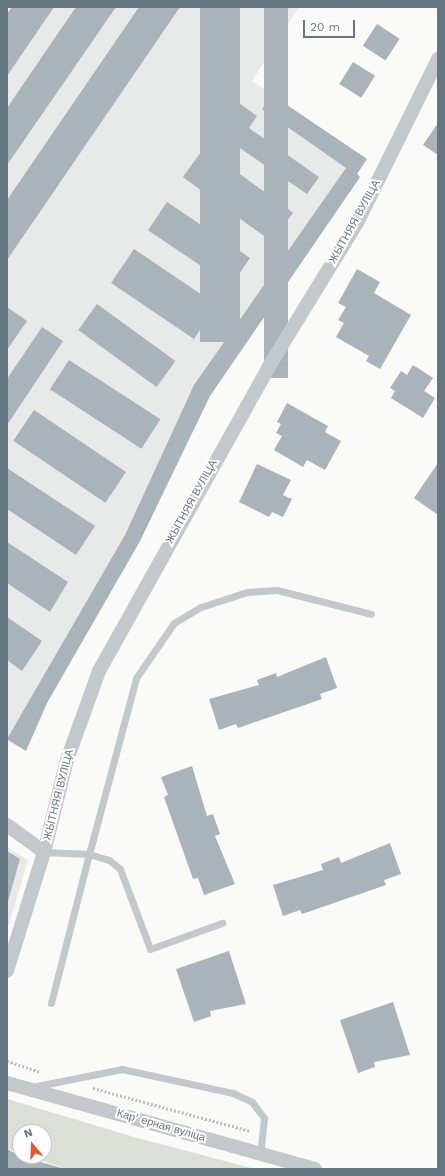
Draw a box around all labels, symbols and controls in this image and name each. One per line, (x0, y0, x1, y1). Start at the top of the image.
scale bar (305, 12, 357, 38)
text: 20 m (310, 20, 340, 34)
street label: ЖЫТНЯЯ ВУЛІЦА (327, 178, 383, 266)
street label: ЖЫТНЯЯ ВУЛІЦА (164, 458, 220, 546)
street label: ЖЫТНЯЯ ВУЛІЦА (41, 748, 77, 842)
street label: Карʼерная вуліца (115, 1107, 207, 1145)
north arrow (12, 1124, 52, 1164)
text: N (22, 1126, 34, 1141)

